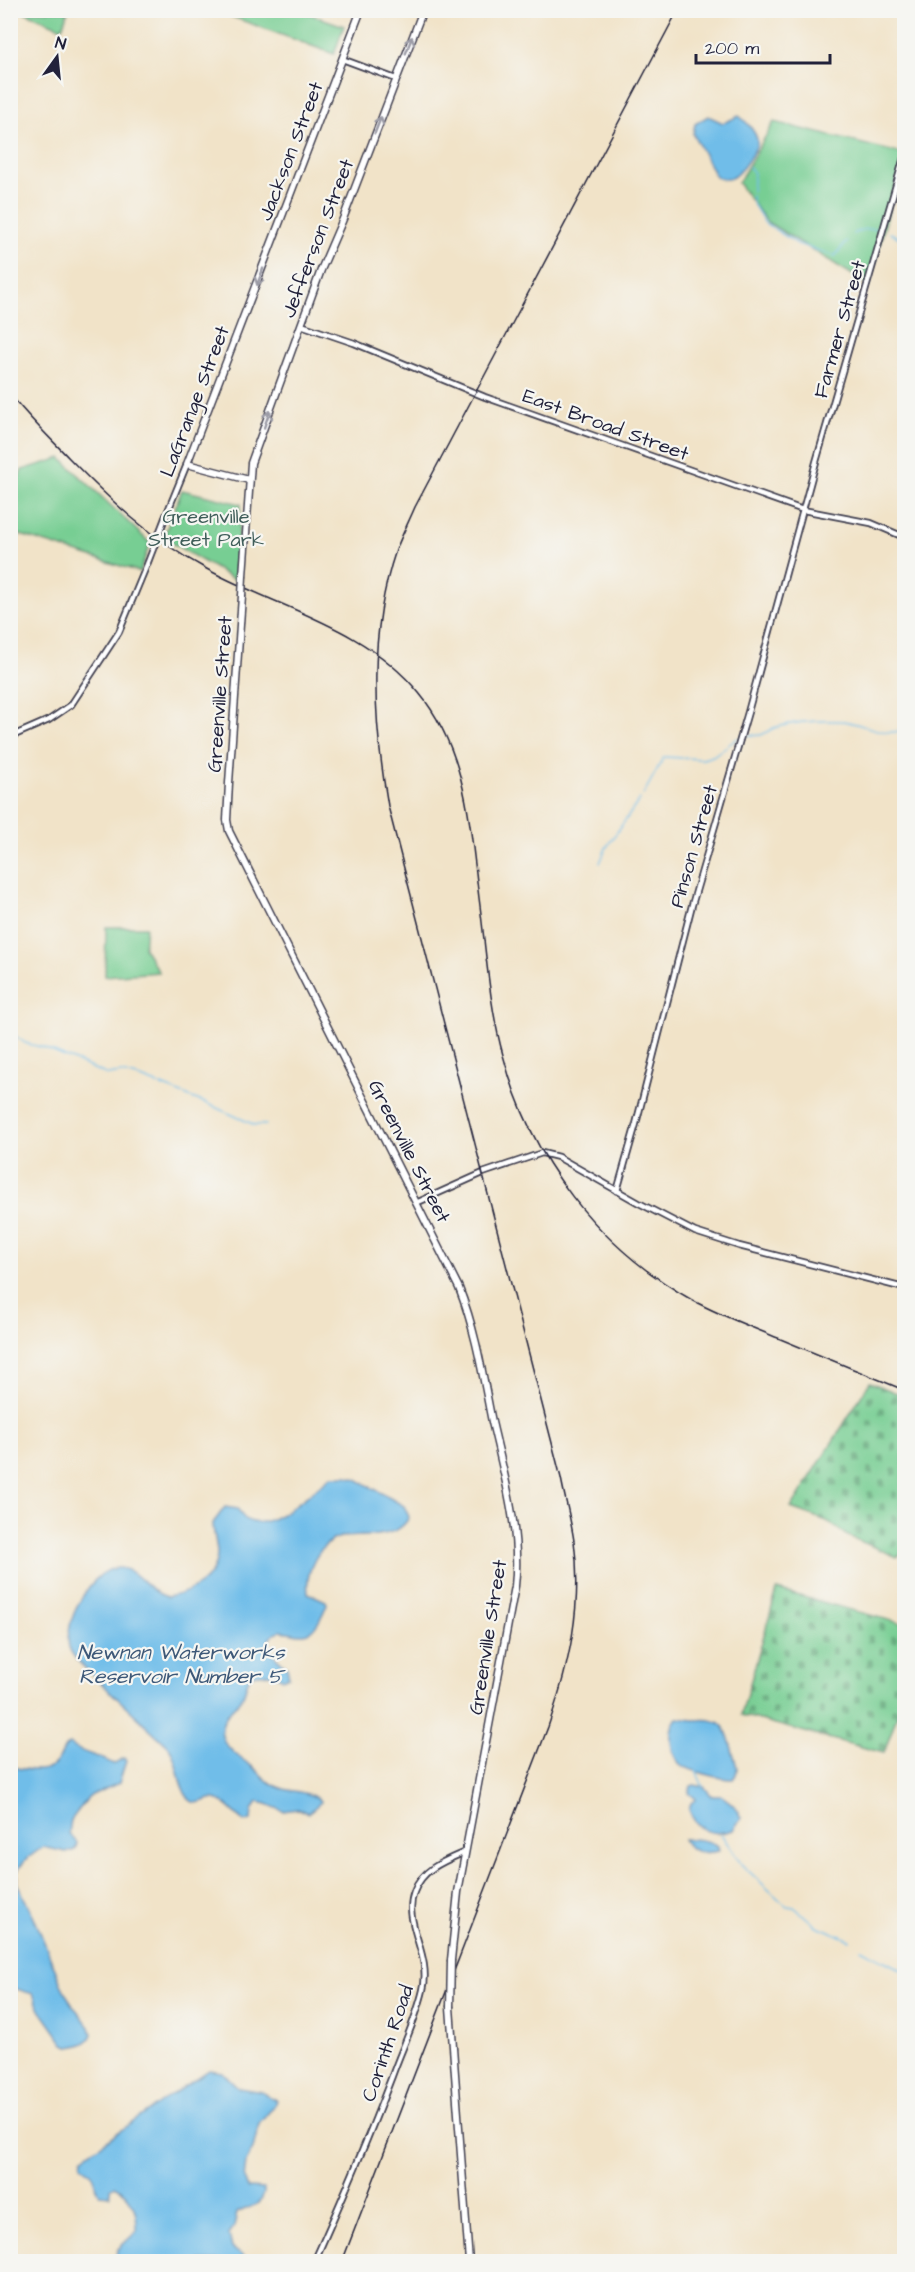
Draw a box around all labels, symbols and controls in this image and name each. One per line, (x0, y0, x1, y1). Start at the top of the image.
north arrow (27, 27, 87, 87)
scale bar (696, 27, 830, 65)
text: N (53, 32, 68, 55)
one-way arrow (404, 36, 415, 55)
text: 200 m (705, 36, 759, 61)
street label: Jackson Street (252, 78, 330, 225)
one-way arrow (373, 116, 384, 134)
street label: Jefferson Street (275, 155, 361, 322)
street label: Farmer Street (807, 257, 873, 401)
one-way arrow (253, 268, 264, 286)
street label: LaGrange Street (153, 322, 238, 481)
street label: East Broad Street (519, 382, 693, 468)
one-way arrow (262, 410, 273, 429)
park label: Greenville Street Park (148, 503, 264, 554)
street label: Greenville Street (201, 615, 239, 773)
street label: Pinson Street (663, 781, 725, 911)
street label: Greenville Street (361, 1075, 457, 1228)
street label: Greenville Street (462, 1558, 514, 1717)
water label: Newnan Waterworks Reservoir Number 5 (77, 1638, 286, 1691)
street label: Corinth Road (355, 1981, 421, 2105)

